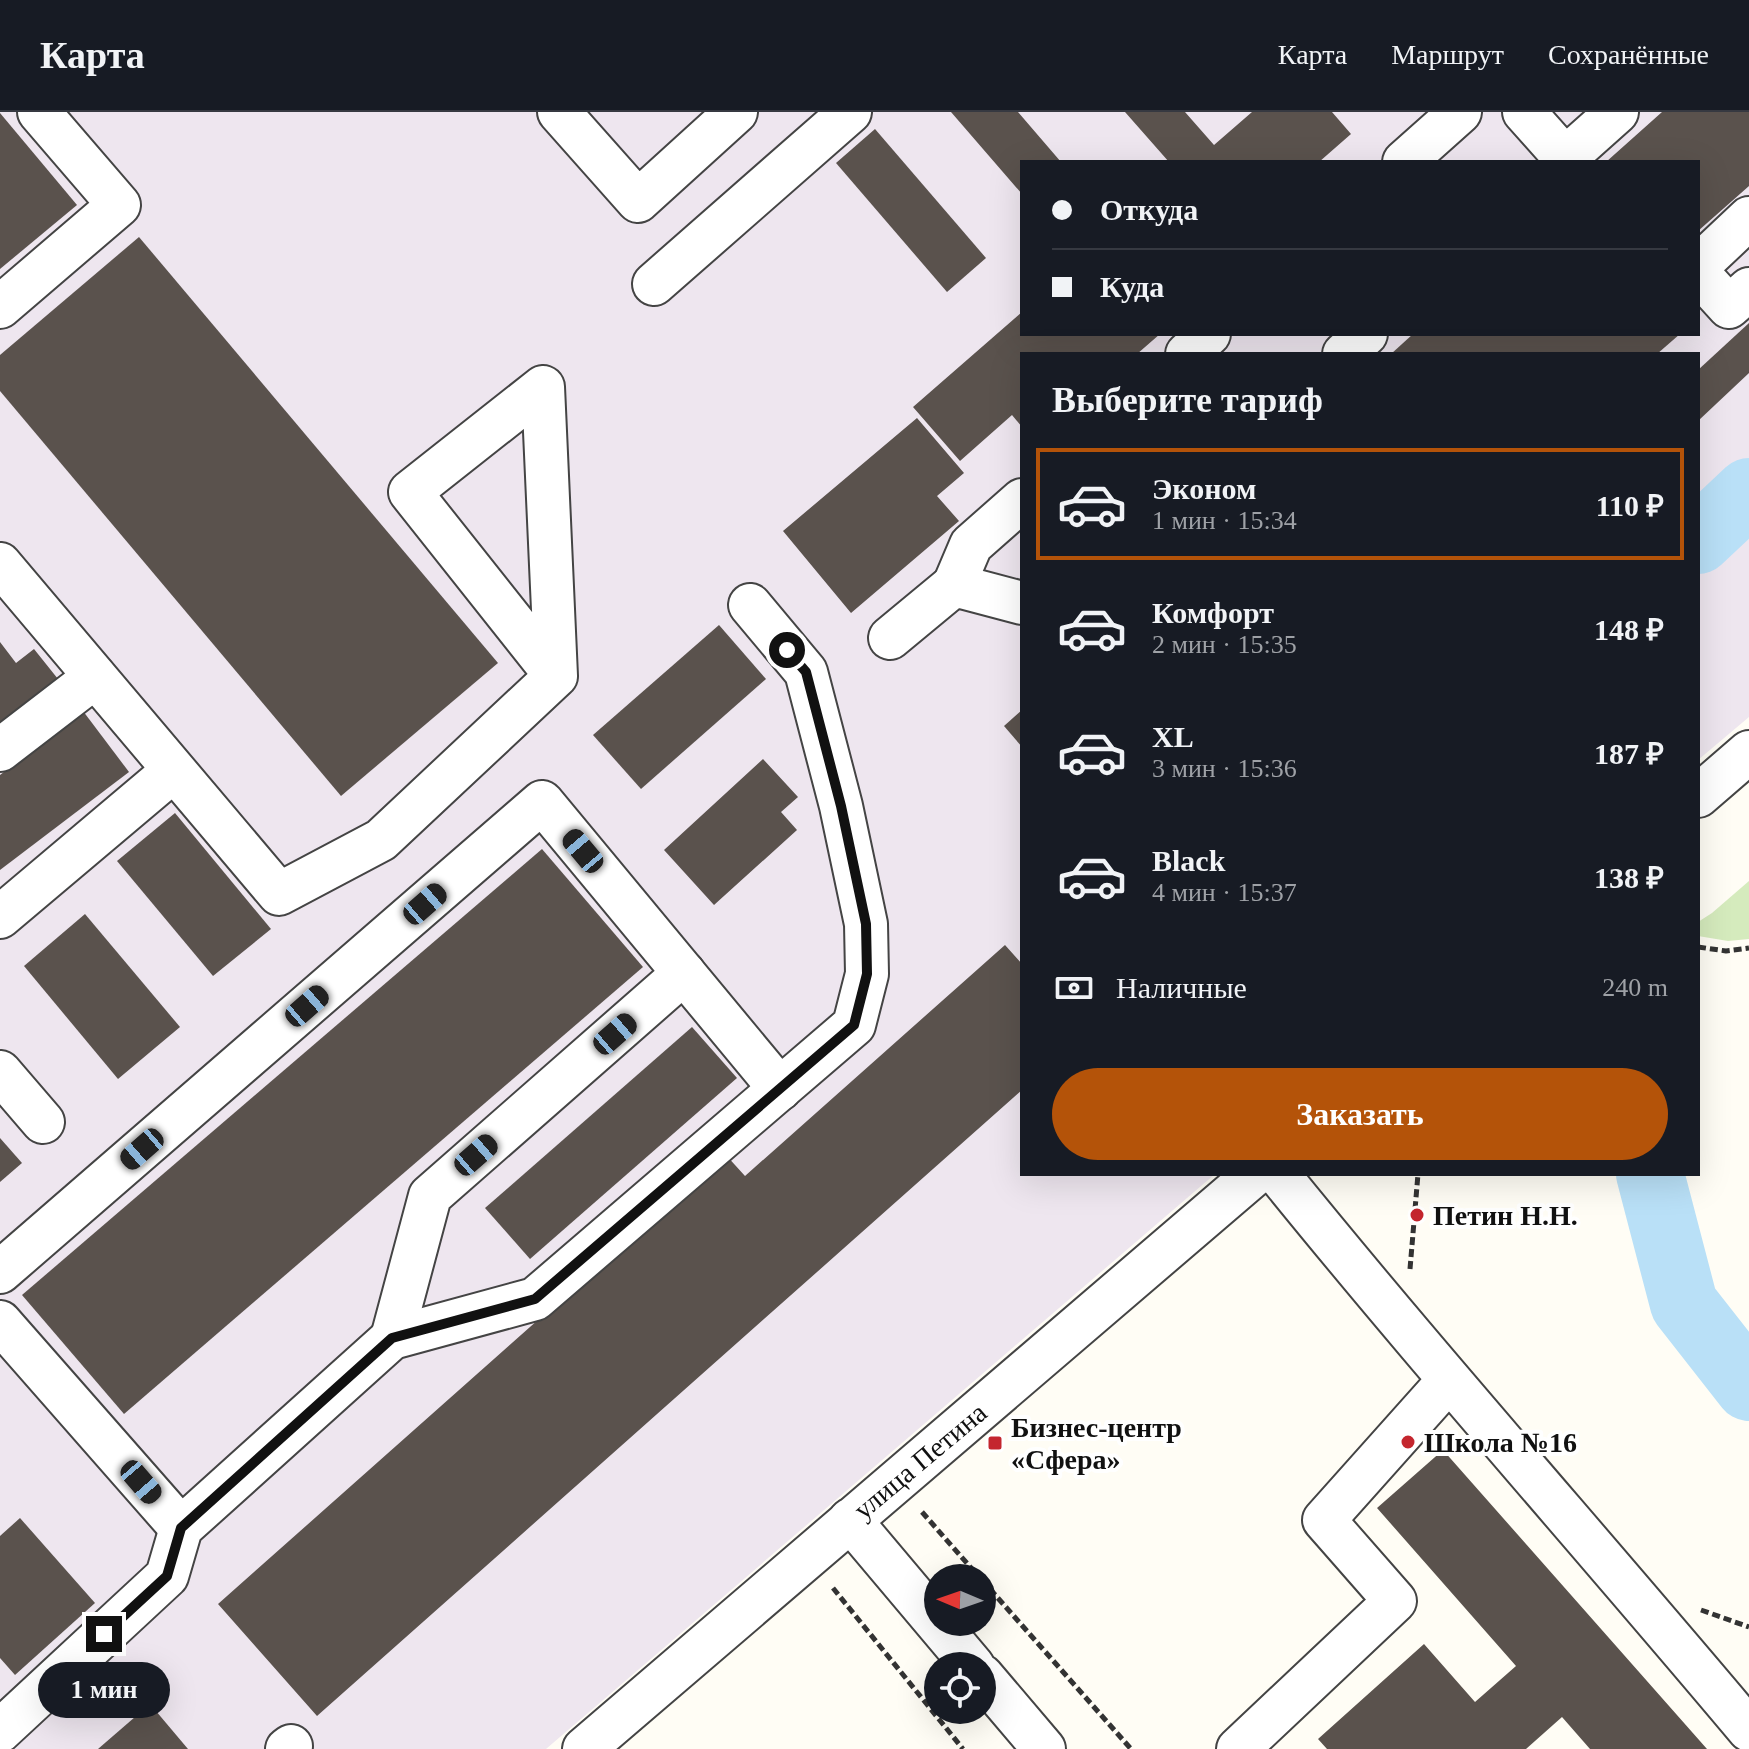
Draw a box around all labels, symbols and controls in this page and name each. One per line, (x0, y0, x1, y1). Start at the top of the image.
text: Карта (40, 34, 145, 76)
text: Карта (1278, 39, 1347, 70)
text: Маршрут (1391, 39, 1504, 70)
text: Сохранённые (1548, 39, 1709, 70)
text: Откуда (1100, 193, 1198, 226)
text: Куда (1100, 270, 1164, 303)
text: Выберите тариф (1052, 380, 1323, 420)
icon: car (1056, 468, 1128, 540)
text: Эконом (1152, 472, 1256, 505)
text: 110 ₽ (1596, 489, 1664, 522)
text: 1 мин · 15:34 (1152, 506, 1297, 535)
icon: car (1056, 592, 1128, 664)
text: Комфорт (1152, 596, 1274, 629)
text: 148 ₽ (1594, 613, 1664, 646)
text: 2 мин · 15:35 (1152, 630, 1297, 659)
route start (769, 632, 805, 668)
icon: car (1056, 716, 1128, 788)
text: XL (1152, 720, 1194, 753)
text: 187 ₽ (1594, 737, 1664, 770)
text: 3 мин · 15:36 (1152, 754, 1297, 783)
car (558, 825, 608, 877)
icon: car (1056, 840, 1128, 912)
text: Black (1152, 844, 1225, 877)
text: 138 ₽ (1594, 861, 1664, 894)
text: 4 мин · 15:37 (1152, 878, 1297, 907)
car (399, 879, 451, 929)
icon: cash (1052, 966, 1096, 1010)
text: Наличные (1116, 971, 1247, 1004)
text: 240 m (1602, 973, 1668, 1002)
car (281, 981, 333, 1031)
car (589, 1009, 641, 1059)
button: Заказать (1052, 1068, 1668, 1160)
car (116, 1124, 168, 1174)
car (450, 1130, 502, 1180)
place label: Петин Н.Н. (1433, 1200, 1578, 1231)
marker: Петин Н.Н. (1408, 1206, 1426, 1224)
street label: улица Петина (847, 1396, 993, 1525)
place label: Бизнес-центр «Сфера» (1011, 1412, 1182, 1475)
place label: Школа №16 (1424, 1427, 1577, 1458)
marker: Школа №16 (1399, 1433, 1417, 1451)
marker: Бизнес-центр «Сфера» (986, 1434, 1004, 1452)
car (116, 1456, 166, 1508)
north arrow (924, 1564, 996, 1636)
map controls (924, 1564, 996, 1724)
route end (86, 1616, 122, 1652)
button: locate (924, 1652, 996, 1724)
callout: 1 мин (38, 1662, 170, 1718)
text: 1 мин (70, 1675, 138, 1704)

